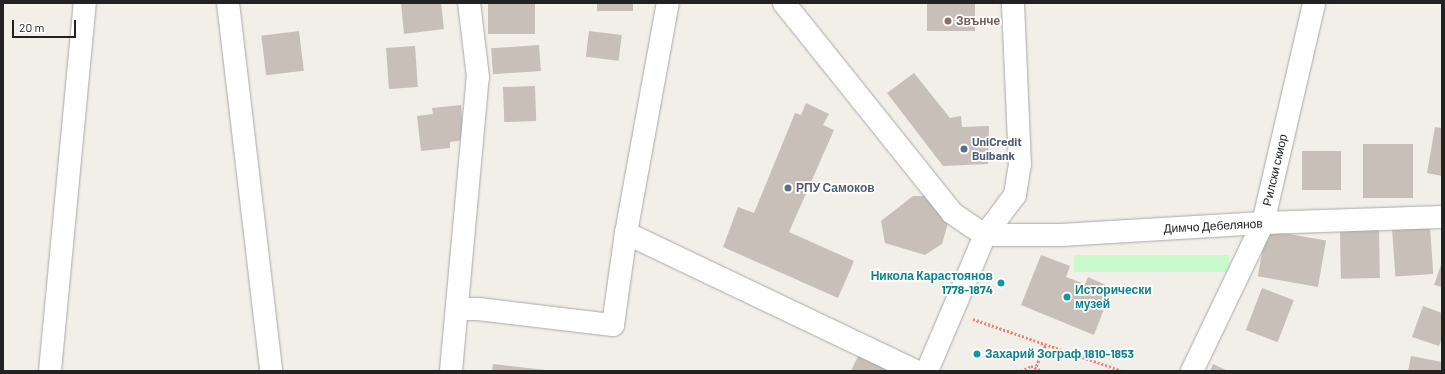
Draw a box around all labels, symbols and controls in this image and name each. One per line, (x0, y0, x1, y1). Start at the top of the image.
scale bar (14, 12, 78, 38)
place label: Звънче (956, 14, 1000, 28)
marker: Звънче (943, 16, 953, 26)
text: 20 m (19, 20, 45, 34)
street label: Рилски скиор (1260, 133, 1290, 207)
place label: UniCredit Bulbank (972, 135, 1022, 163)
marker: UniCredit Bulbank (959, 144, 969, 154)
place label: РПУ Самоков (796, 181, 875, 195)
marker: РПУ Самоков (783, 183, 793, 193)
street label: Димчо Дебелянов (1163, 216, 1263, 236)
place label: Никола Карастоянов 1778-1874 (871, 269, 993, 297)
marker: Никола Карастоянов 1778-1874 (996, 278, 1006, 288)
place label: Исторически музей (1075, 283, 1152, 311)
marker: Исторически музей (1062, 292, 1072, 302)
place label: Захарий Зограф 1810-1853 (985, 347, 1134, 361)
marker: Захарий Зограф 1810-1853 (972, 349, 982, 359)

